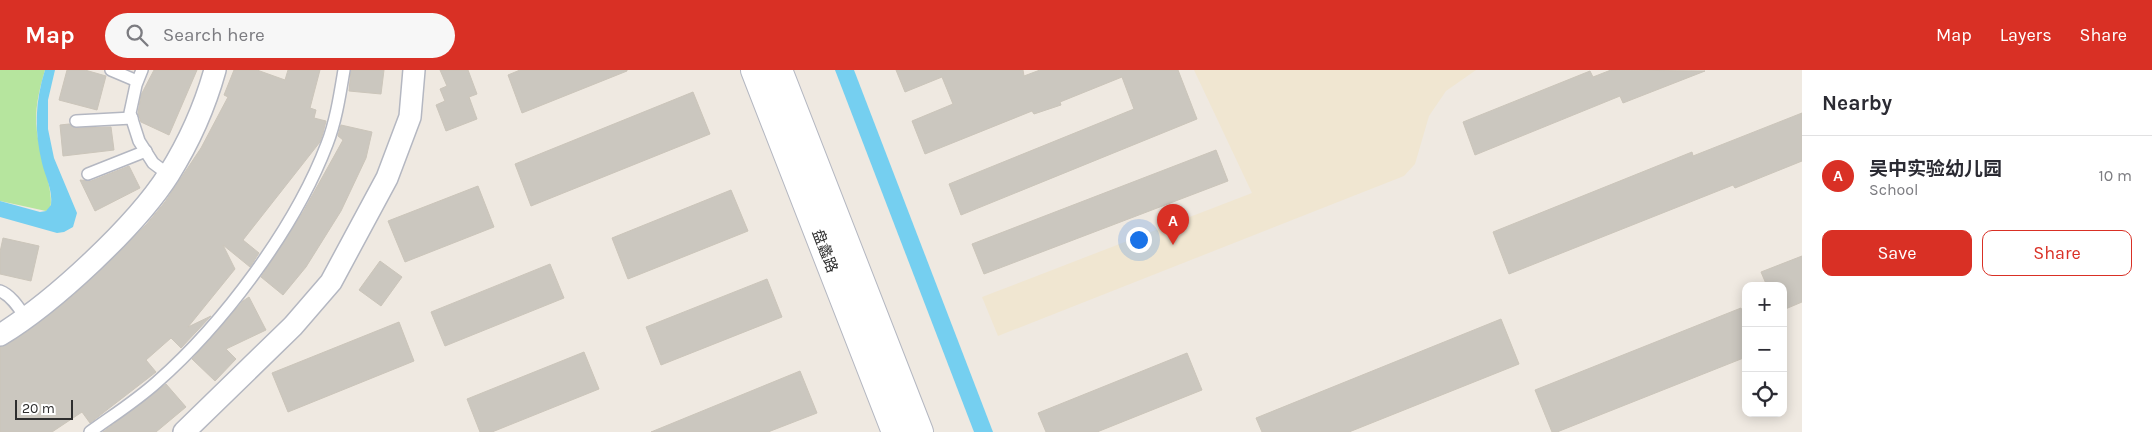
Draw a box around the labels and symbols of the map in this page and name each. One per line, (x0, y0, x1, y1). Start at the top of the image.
pin: A (1157, 204, 1189, 245)
street label: 盘蠡路 (809, 227, 841, 275)
your location (1126, 227, 1152, 253)
scale bar (15, 397, 72, 420)

